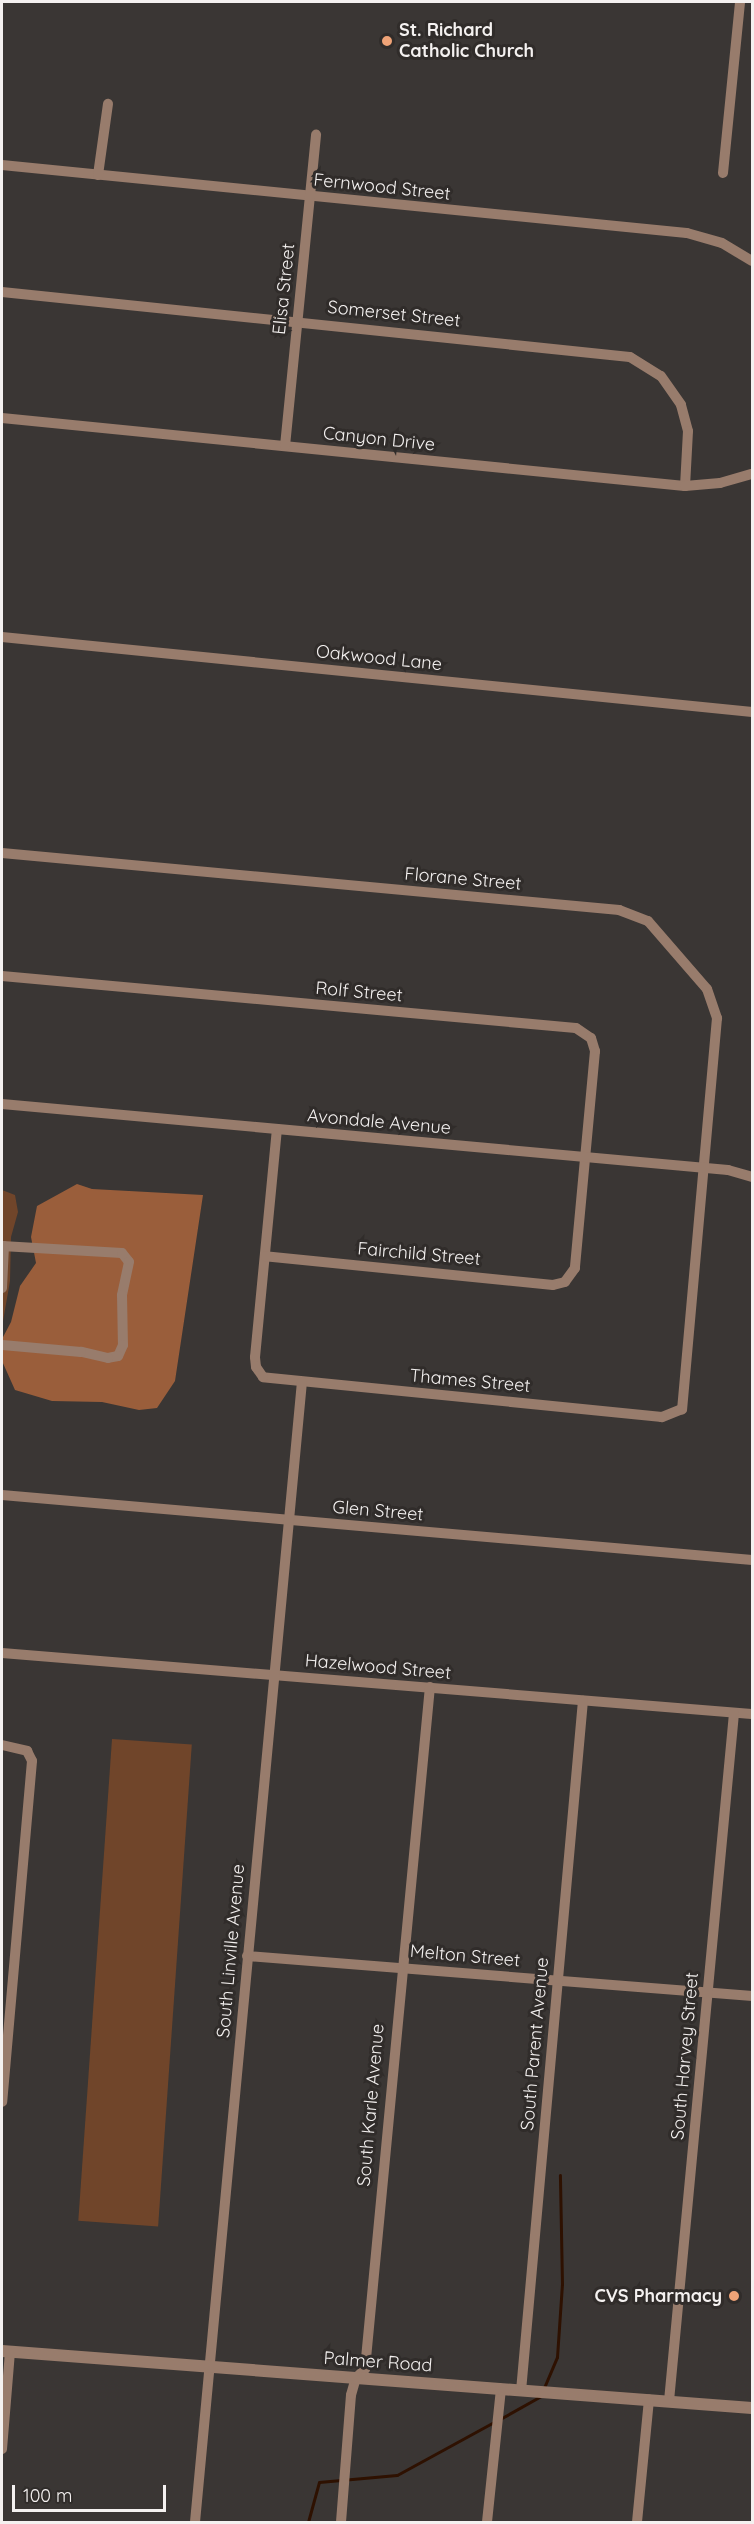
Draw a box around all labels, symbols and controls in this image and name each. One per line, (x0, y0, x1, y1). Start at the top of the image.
place label: St. Richard Catholic Church (399, 20, 534, 63)
marker: St. Richard Catholic Church (380, 34, 394, 48)
street label: Fernwood Street (312, 169, 452, 205)
street label: Elisa Street (268, 242, 300, 336)
street label: Somerset Street (327, 296, 461, 332)
street label: Canyon Drive (322, 422, 436, 456)
street label: Oakwood Lane (315, 641, 443, 675)
street label: Florane Street (404, 863, 522, 895)
street label: Rolf Street (314, 977, 404, 1007)
street label: Avondale Avenue (306, 1105, 452, 1139)
street label: Fairchild Street (357, 1238, 481, 1270)
street label: Thames Street (409, 1365, 531, 1397)
street label: Glen Street (332, 1496, 424, 1526)
street label: Hazelwood Street (304, 1650, 452, 1684)
street label: South Linville Avenue (213, 1863, 249, 2039)
street label: Melton Street (409, 1940, 521, 1972)
street label: South Parent Avenue (517, 1957, 553, 2131)
street label: South Harvey Street (667, 1971, 703, 2141)
street label: South Karle Avenue (353, 2023, 389, 2187)
place label: CVS Pharmacy (595, 2285, 722, 2307)
marker: CVS Pharmacy (727, 2289, 741, 2303)
street label: Palmer Road (323, 2347, 433, 2377)
scale bar (15, 2473, 170, 2511)
text: 100 m (23, 2484, 72, 2507)

